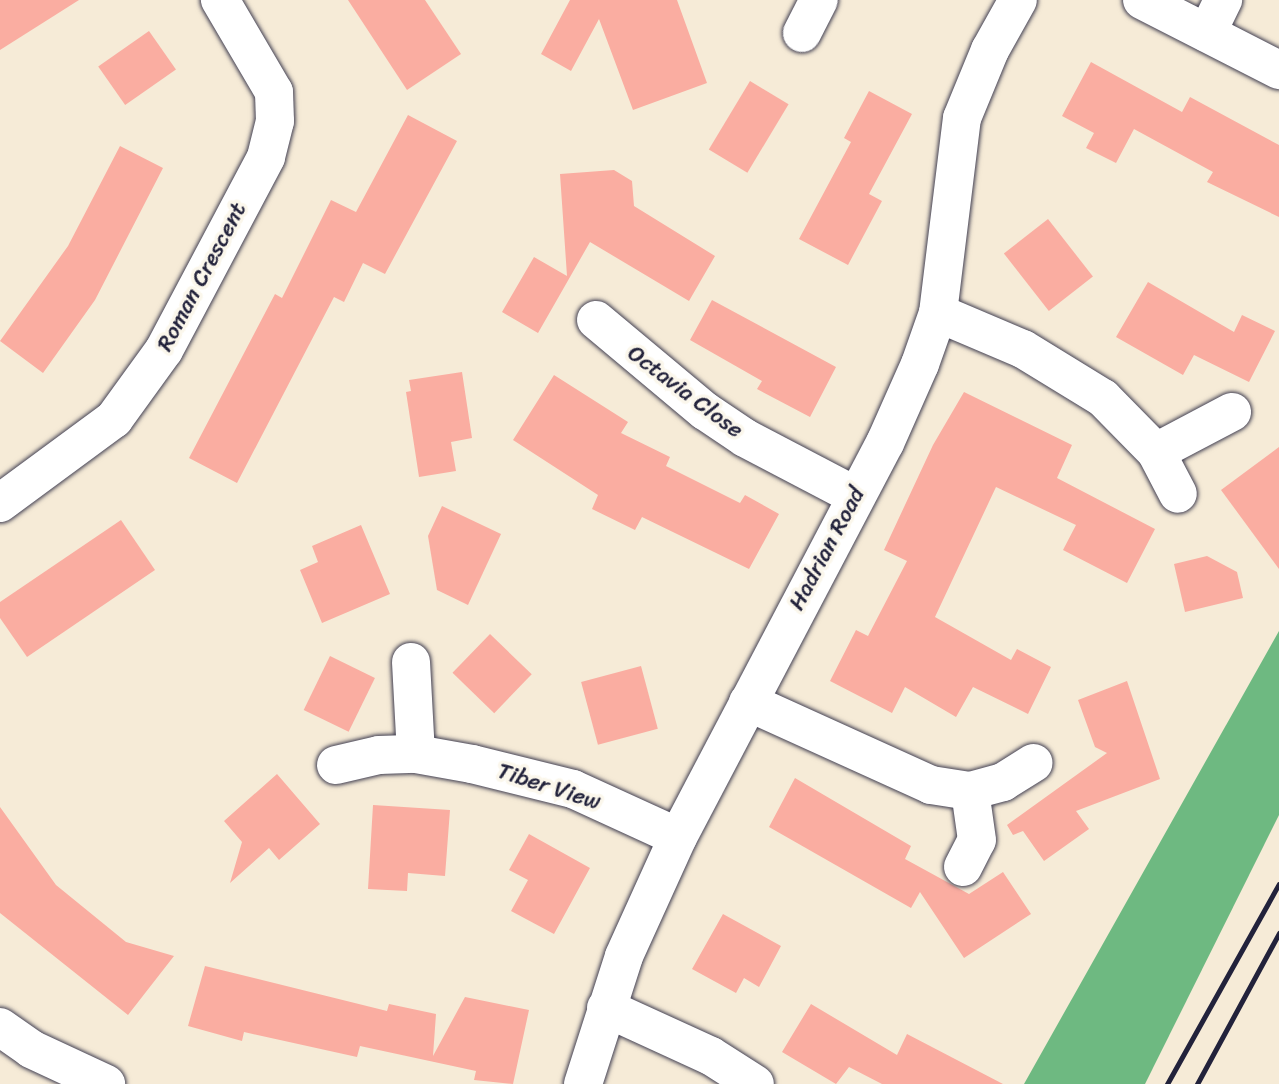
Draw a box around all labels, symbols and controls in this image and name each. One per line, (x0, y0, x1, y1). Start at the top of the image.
street label: Roman Crescent (151, 198, 253, 356)
street label: Octavia Close (622, 340, 748, 444)
street label: Hadrian Road (783, 483, 871, 615)
street label: Tiber View (494, 757, 604, 817)

